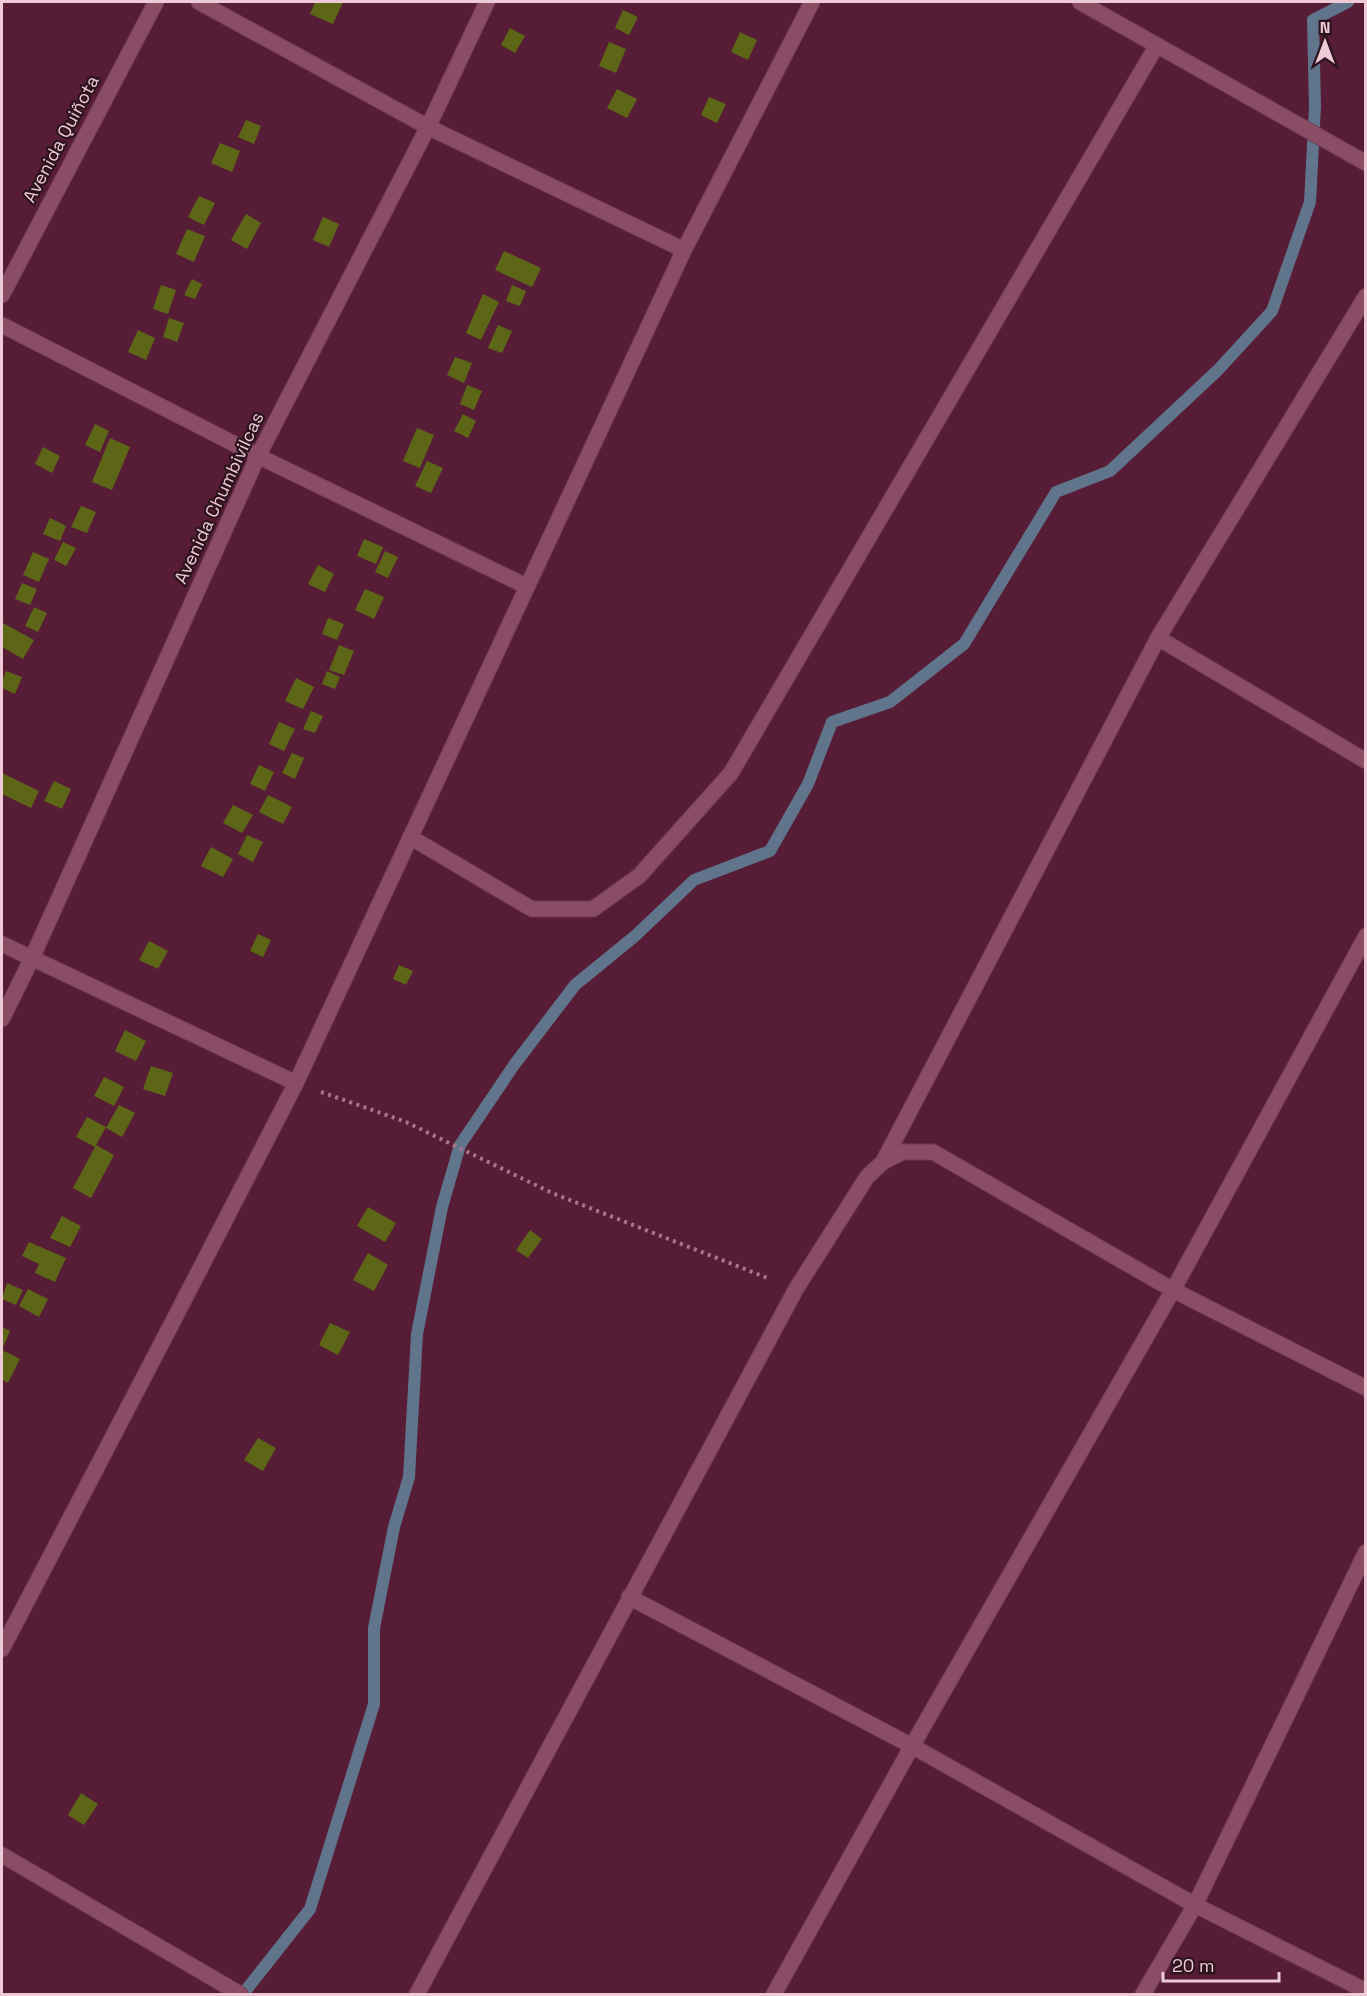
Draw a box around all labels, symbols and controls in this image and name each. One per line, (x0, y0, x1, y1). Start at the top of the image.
north arrow (1295, 12, 1355, 72)
text: N (1320, 17, 1330, 38)
street label: Avenida Quiñota (17, 71, 104, 206)
street label: Avenida Chumbivilcas (169, 408, 268, 587)
scale bar (1163, 1945, 1278, 1983)
text: 20 m (1172, 1954, 1215, 1977)

